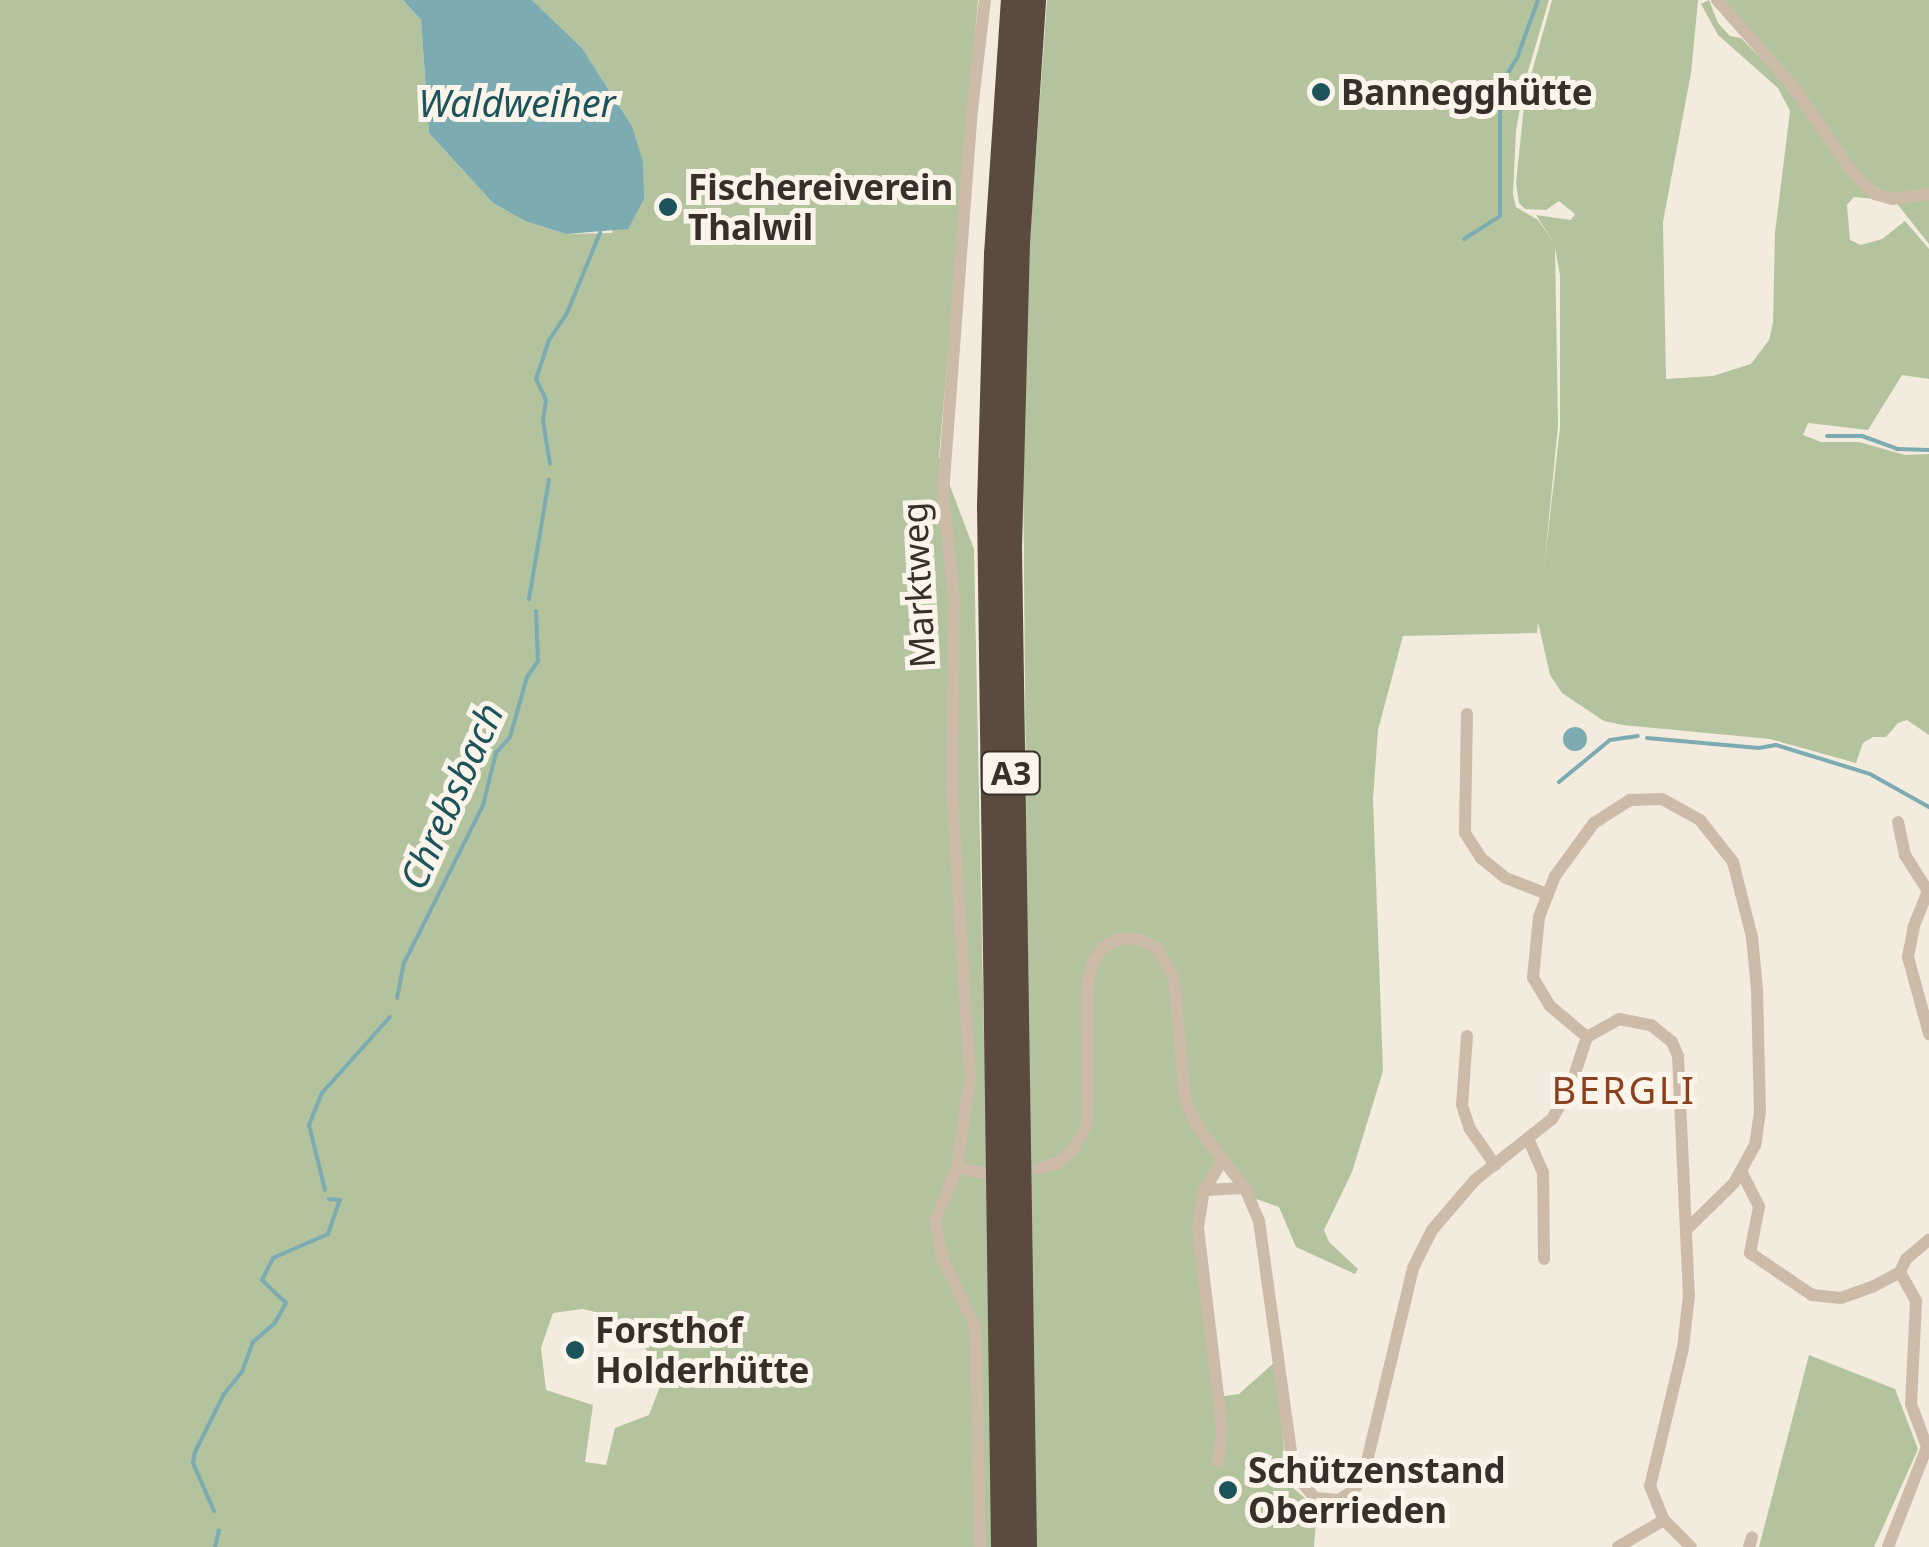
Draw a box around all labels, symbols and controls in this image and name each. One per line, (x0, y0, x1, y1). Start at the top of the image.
place label: Bannegghütte (1341, 71, 1593, 113)
water label: Waldweiher (418, 80, 616, 126)
marker: Bannegghütte (1310, 81, 1332, 103)
place label: Fischereiverein Thalwil (688, 166, 953, 248)
marker: Fischereiverein Thalwil (657, 196, 679, 218)
street label: Marktweg (893, 501, 943, 669)
water label: Chrebsbach (390, 696, 512, 896)
road number: A3 (978, 746, 1044, 800)
district label: BERGLI (1552, 1067, 1696, 1113)
place label: Forsthof Holderhütte (595, 1309, 810, 1391)
marker: Forsthof Holderhütte (564, 1339, 586, 1361)
place label: Schützenstand Oberrieden (1248, 1449, 1506, 1531)
marker: Schützenstand Oberrieden (1217, 1479, 1239, 1501)

